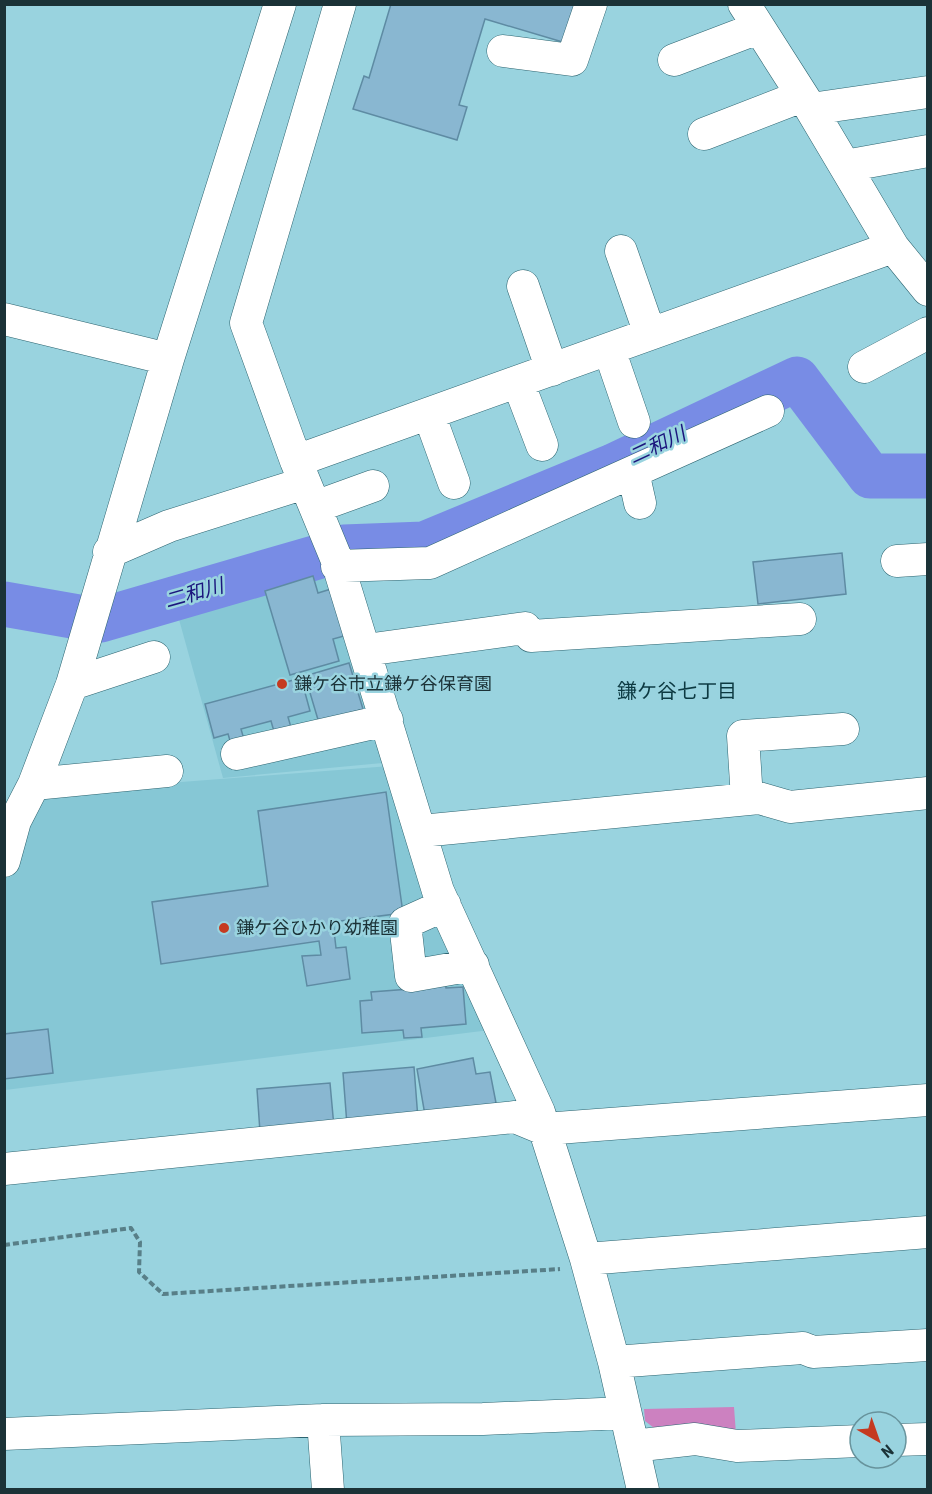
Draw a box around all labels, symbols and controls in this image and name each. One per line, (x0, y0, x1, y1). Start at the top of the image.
water label: 二和川 (625, 421, 691, 469)
water label: 二和川 (162, 573, 228, 613)
place label: 鎌ケ谷市立鎌ケ谷保育園 (294, 673, 492, 694)
marker: 鎌ケ谷市立鎌ケ谷保育園 (275, 677, 289, 691)
district label: 鎌ケ谷七丁目 (617, 679, 737, 703)
place label: 鎌ケ谷ひかり幼稚園 (236, 917, 398, 938)
marker: 鎌ケ谷ひかり幼稚園 (217, 921, 231, 935)
north arrow (848, 1410, 908, 1470)
text: N (877, 1441, 897, 1462)

